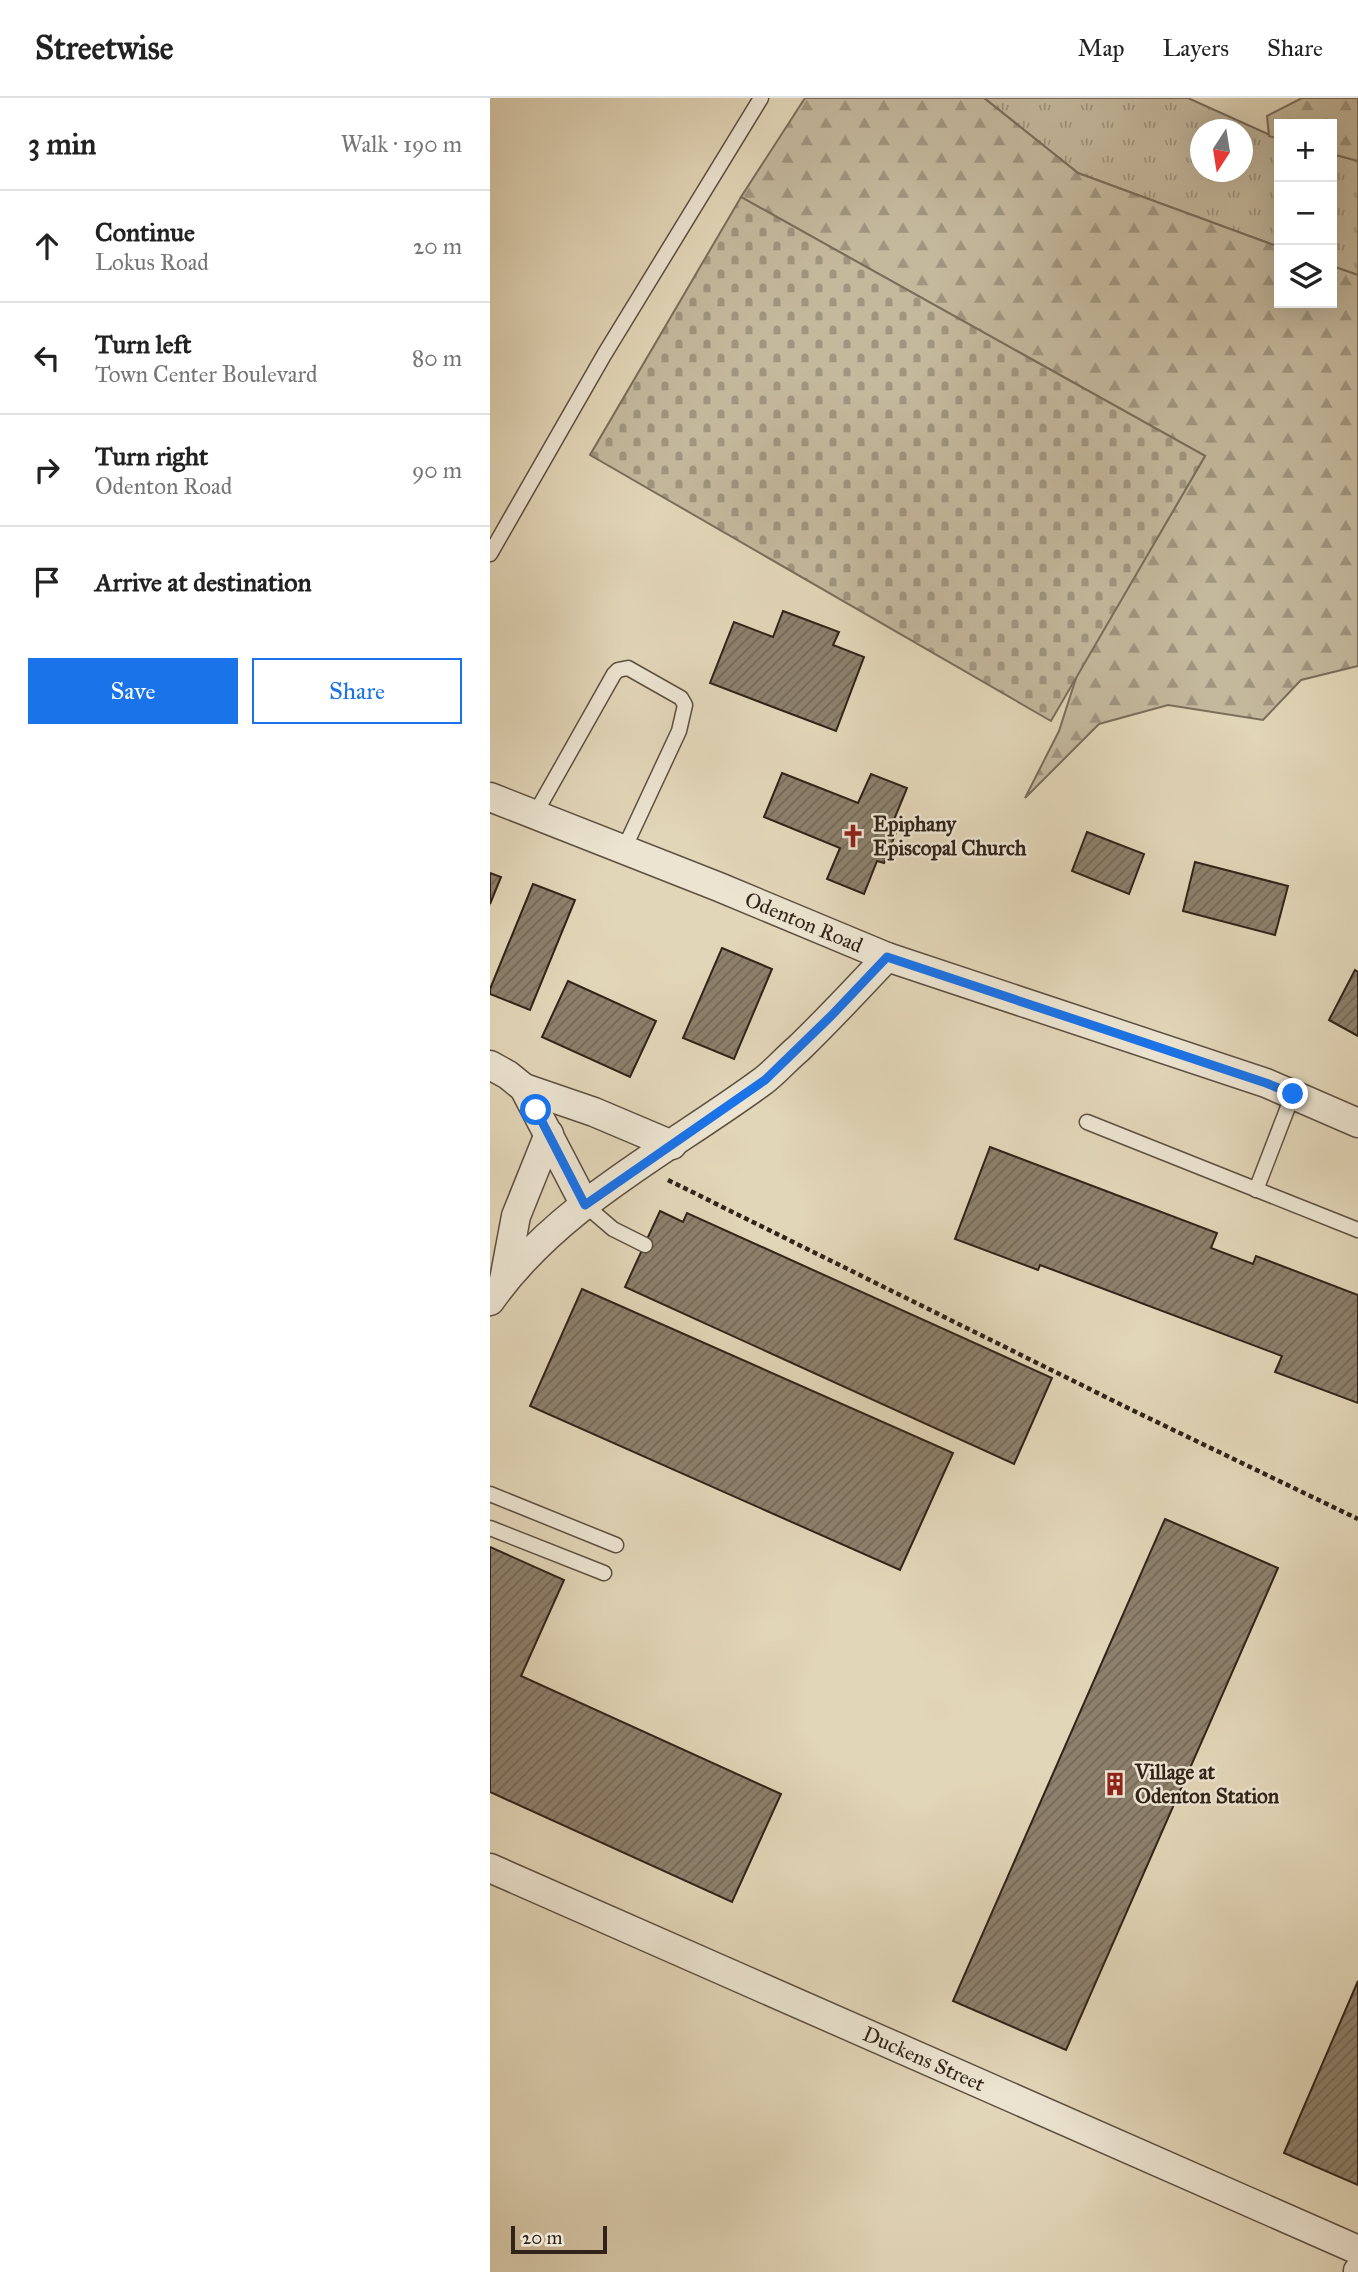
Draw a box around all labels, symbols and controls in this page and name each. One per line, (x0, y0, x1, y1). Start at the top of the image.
text: Streetwise (35, 28, 173, 68)
text: Map (1078, 33, 1125, 63)
text: Layers (1163, 33, 1229, 63)
text: Share (1267, 33, 1323, 63)
north arrow (1190, 119, 1253, 182)
map controls (1274, 119, 1337, 308)
button: + (1274, 119, 1337, 182)
text: 3 min (28, 126, 96, 162)
text: Walk · 190 m (341, 130, 462, 158)
button: − (1274, 182, 1337, 245)
text: Continue (95, 216, 195, 248)
icon: ahead (28, 227, 66, 265)
text: 20 m (413, 232, 462, 260)
button: layers (1274, 245, 1337, 308)
text: Lokus Road (95, 248, 209, 276)
text: Turn left (95, 328, 191, 360)
icon: left (28, 339, 66, 377)
text: 80 m (412, 344, 462, 372)
text: Town Center Boulevard (95, 360, 318, 388)
text: Turn right (95, 440, 208, 472)
icon: right (28, 451, 66, 489)
text: 90 m (412, 456, 462, 484)
text: Odenton Road (95, 472, 232, 500)
icon: arrive (28, 563, 66, 601)
text: Arrive at destination (95, 566, 312, 598)
button: Save (28, 658, 238, 724)
button: Share (252, 658, 462, 724)
place label: Epiphany Episcopal Church (873, 811, 1027, 861)
church icon: Epiphany Episcopal Church (839, 822, 867, 850)
street label: Odenton Road (741, 886, 867, 959)
route end (1277, 1078, 1308, 1109)
route start (520, 1094, 551, 1125)
place label: Village at Odenton Station (1134, 1759, 1280, 1809)
building icon: Village at Odenton Station (1101, 1770, 1129, 1798)
street label: Duckens Street (859, 2021, 989, 2097)
scale bar (511, 2223, 607, 2255)
text: 20 m (522, 2226, 563, 2249)

